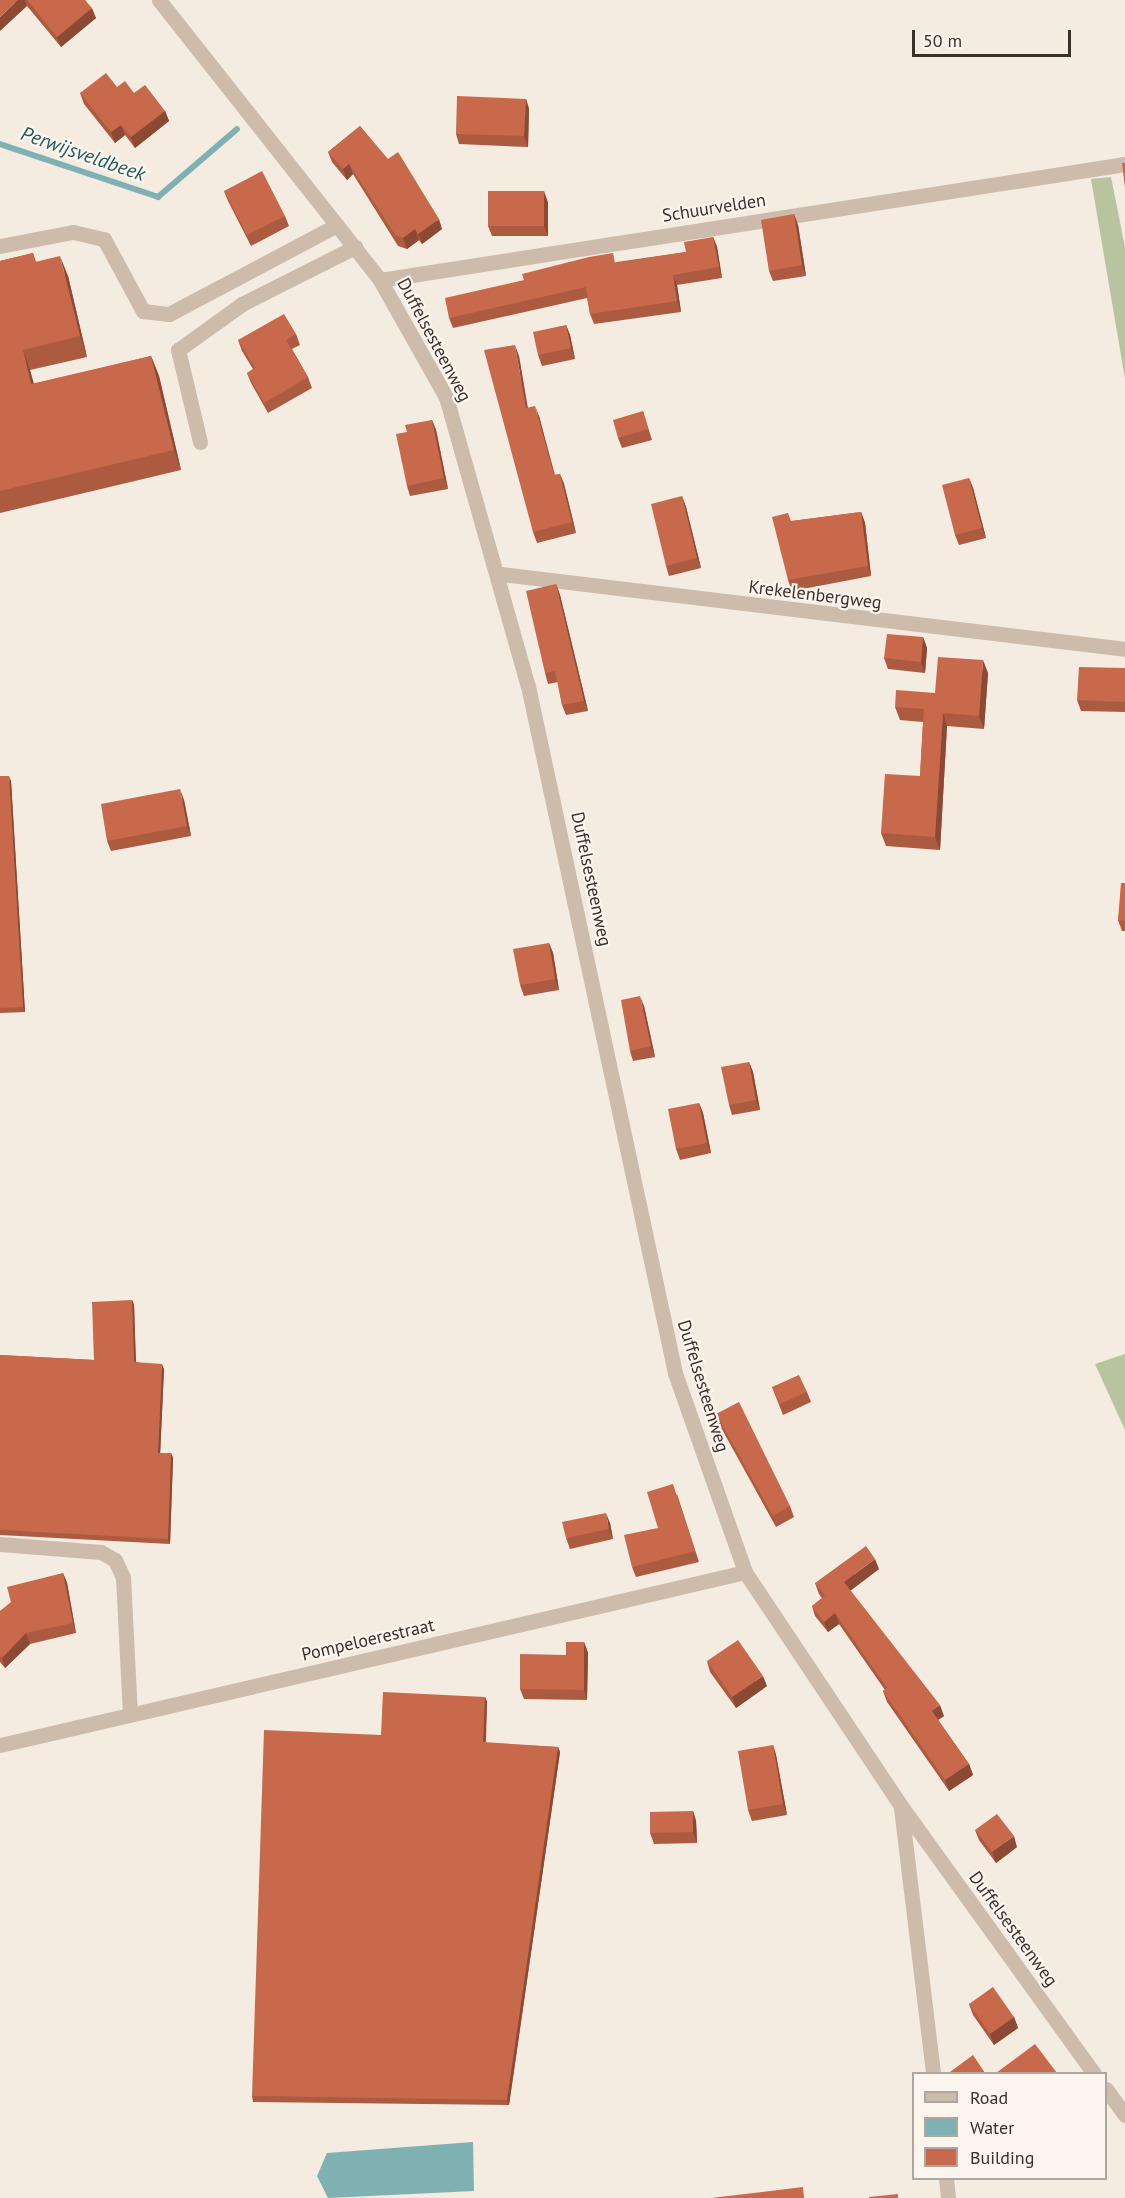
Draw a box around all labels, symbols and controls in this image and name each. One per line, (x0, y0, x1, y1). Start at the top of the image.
scale bar (915, 18, 1074, 56)
text: 50 m (923, 29, 962, 52)
water label: Perwijsveldbeek (18, 122, 148, 186)
street label: Schuurvelden (661, 189, 767, 227)
street label: Duffelsesteenweg (392, 274, 476, 406)
street label: Krekelenbergweg (747, 576, 883, 614)
street label: Duffelsesteenweg (566, 810, 616, 948)
street label: Duffelsesteenweg (673, 1317, 733, 1455)
street label: Pompeloerestraat (299, 1614, 437, 1666)
street label: Duffelsesteenweg (964, 1867, 1062, 1991)
legend (912, 2072, 1107, 2180)
text: Road (970, 2086, 1008, 2109)
text: Water (970, 2116, 1014, 2139)
text: Building (970, 2146, 1034, 2169)

